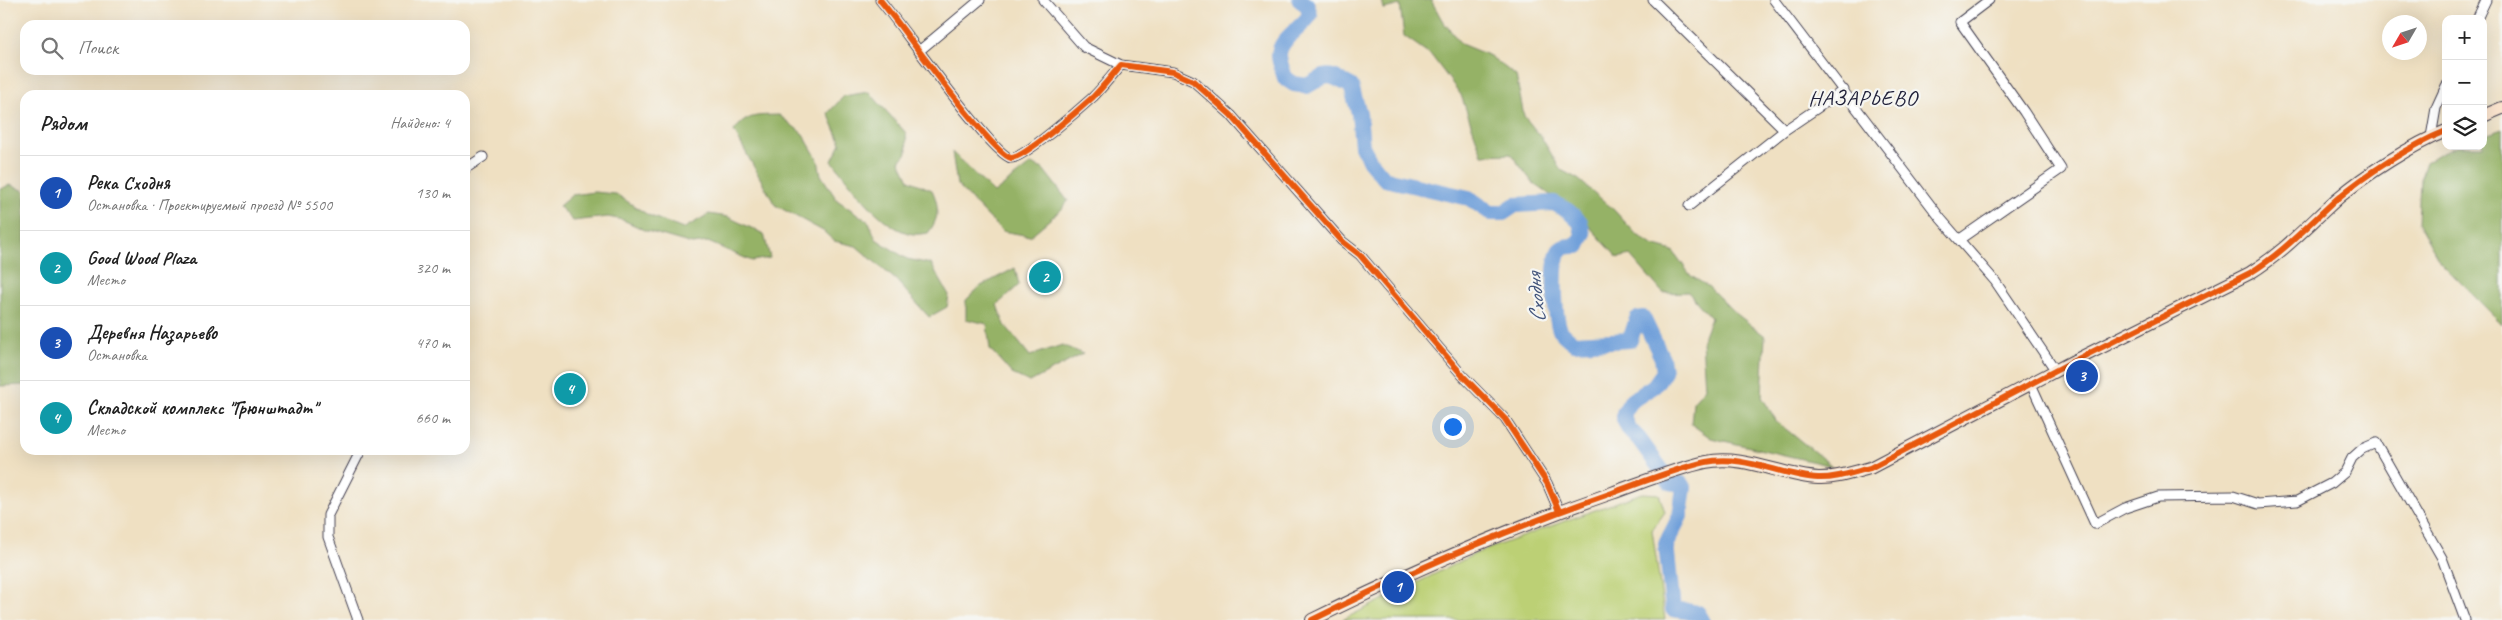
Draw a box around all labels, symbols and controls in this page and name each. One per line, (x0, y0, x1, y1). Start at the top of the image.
north arrow (2382, 15, 2427, 60)
map controls (2442, 15, 2487, 150)
button: + (2442, 15, 2487, 60)
search box (20, 20, 470, 75)
icon: search (38, 34, 66, 62)
text: Поиск (78, 36, 118, 60)
button: − (2442, 60, 2487, 105)
district label: НАЗАРЬЕВО (1808, 84, 1919, 112)
button: layers (2442, 105, 2487, 150)
text: Рядом (40, 110, 87, 136)
text: Найдено: 4 (390, 113, 450, 133)
text: Река Сходня (87, 171, 170, 195)
text: 1 (52, 183, 60, 203)
text: 130 m (416, 183, 450, 203)
text: Остановка · Проектируемый проезд № 5500 (87, 195, 332, 215)
text: Good Wood Plaza (87, 246, 196, 270)
text: 2 (52, 258, 60, 278)
text: 320 m (416, 258, 450, 278)
pin: 2 (1029, 258, 1061, 296)
water label: Сходня (1520, 268, 1552, 324)
text: Место (87, 270, 125, 290)
text: Деревня Назарьево (87, 321, 217, 345)
text: 3 (52, 333, 60, 353)
text: 470 m (416, 333, 450, 353)
text: Остановка (87, 345, 147, 365)
pin: 3 (2066, 357, 2098, 395)
pin: 4 (554, 370, 586, 408)
text: Складской комплекс "Грюнштадт" (87, 396, 317, 420)
text: 4 (52, 408, 60, 428)
text: 660 m (416, 408, 450, 428)
your location (1440, 414, 1466, 440)
text: Место (87, 420, 125, 440)
pin: 1 (1382, 568, 1414, 606)

